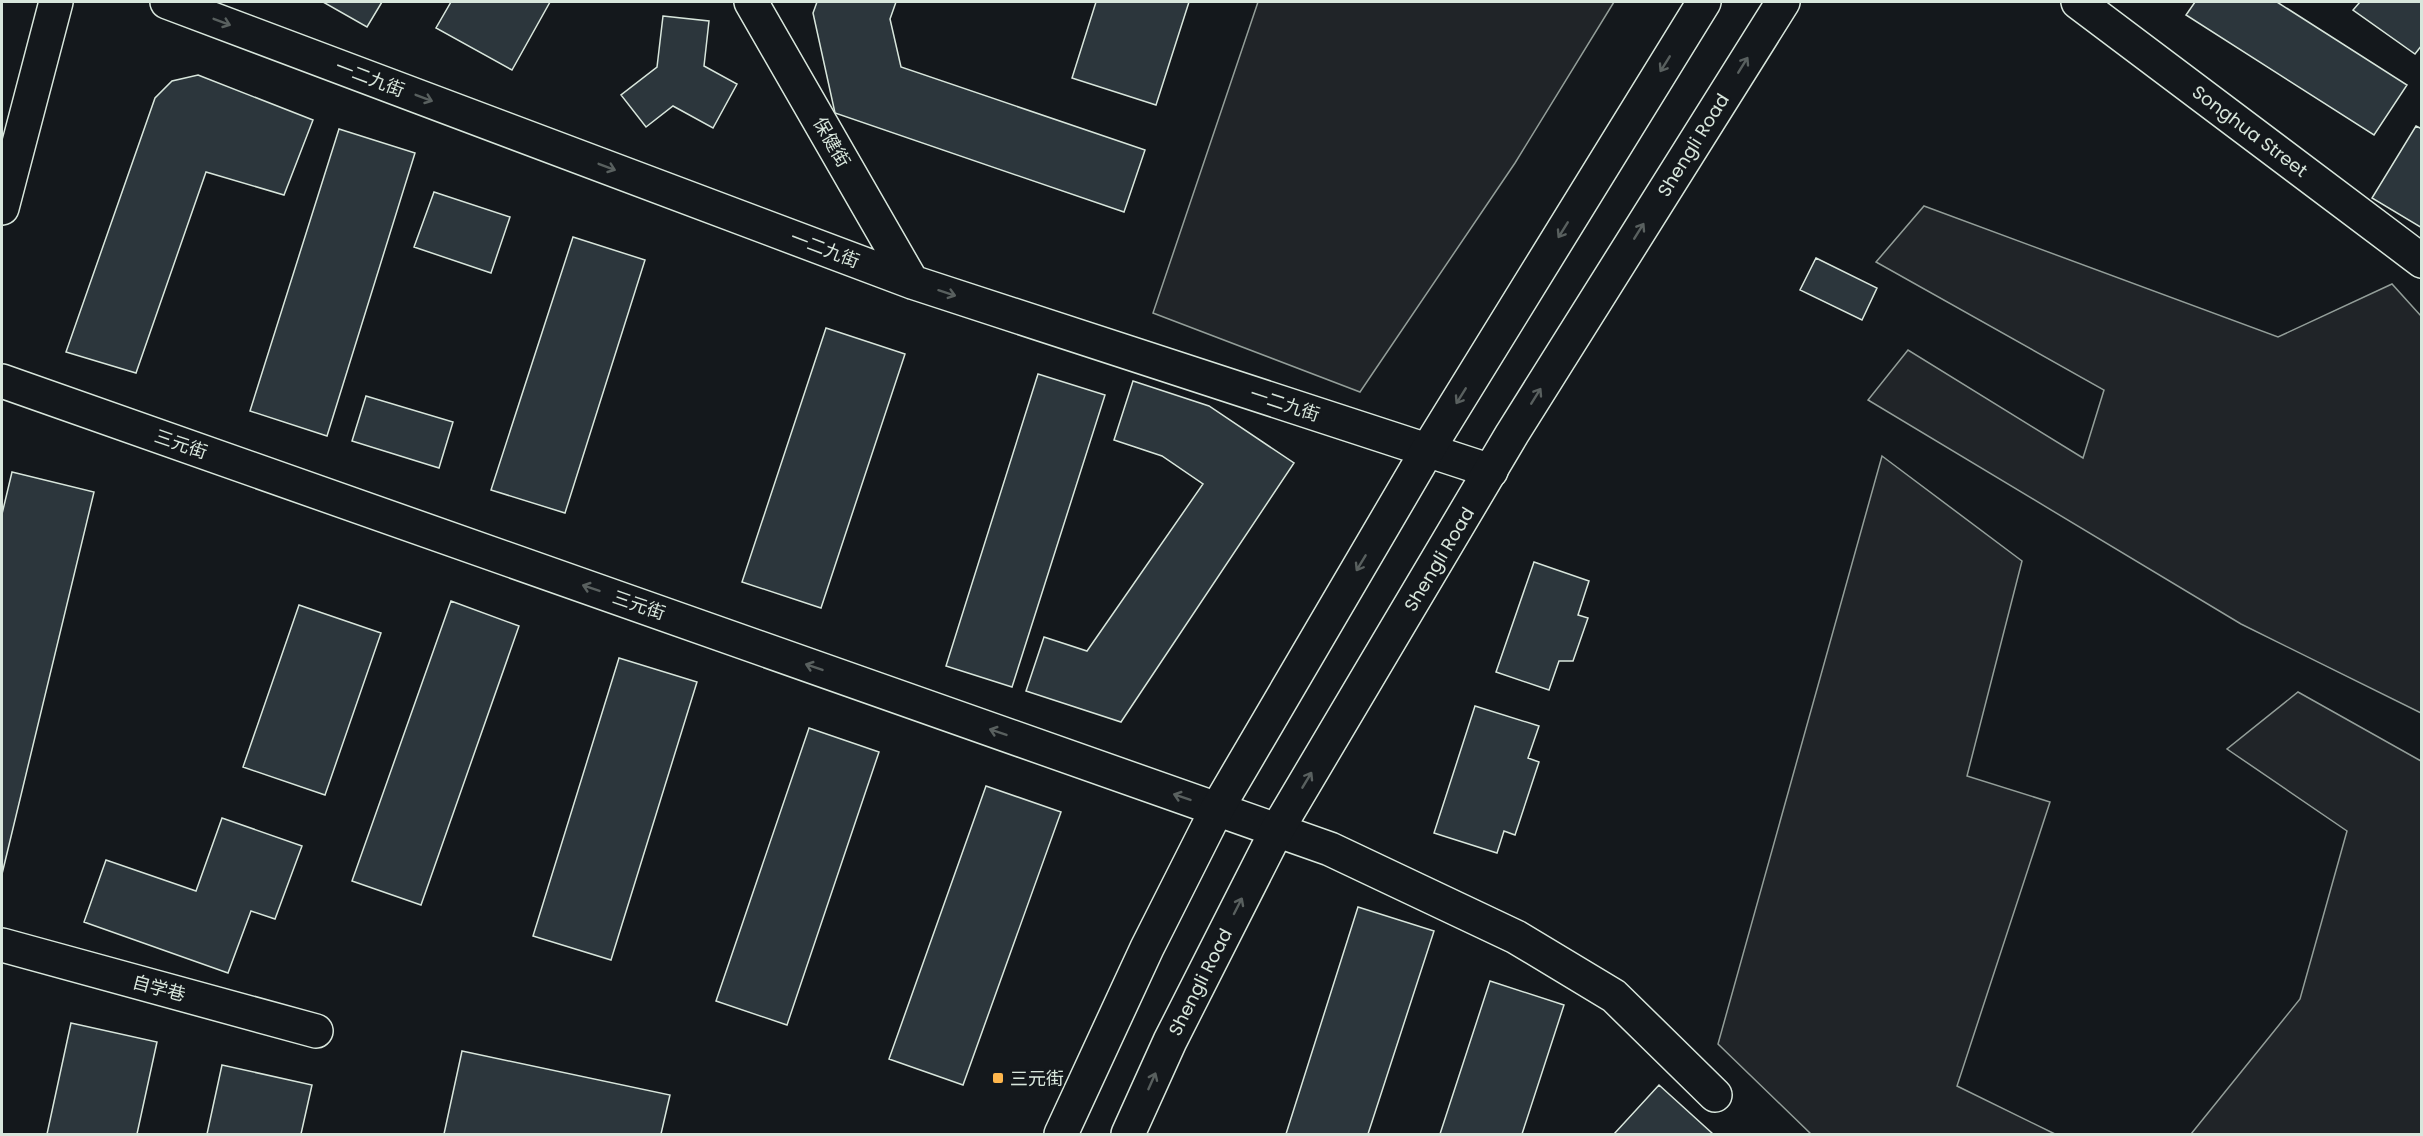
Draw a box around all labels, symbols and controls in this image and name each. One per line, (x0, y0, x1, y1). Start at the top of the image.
one-way arrow (212, 17, 231, 28)
street label: 一二九街 (332, 53, 408, 103)
one-way arrow (1659, 55, 1671, 72)
one-way arrow (1737, 57, 1749, 74)
street label: Songhua Street (2187, 79, 2313, 183)
street label: Shengli Road (1651, 89, 1735, 201)
one-way arrow (414, 94, 433, 105)
street label: 保健街 (808, 112, 856, 172)
one-way arrow (597, 162, 615, 173)
one-way arrow (1557, 221, 1569, 238)
one-way arrow (1633, 222, 1646, 239)
street label: 一二九街 (787, 224, 863, 274)
one-way arrow (937, 289, 956, 300)
street label: 一二九街 (1247, 381, 1323, 427)
one-way arrow (1455, 387, 1467, 404)
one-way arrow (1530, 388, 1542, 405)
street label: 三元街 (151, 423, 211, 465)
street label: Shengli Road (1398, 502, 1480, 616)
one-way arrow (1354, 554, 1366, 571)
one-way arrow (582, 582, 601, 593)
street label: 三元街 (609, 584, 669, 626)
one-way arrow (805, 661, 824, 672)
one-way arrow (989, 725, 1008, 736)
one-way arrow (1301, 772, 1313, 789)
one-way arrow (1173, 790, 1192, 801)
one-way arrow (1233, 898, 1244, 916)
street label: Shengli Road (1162, 924, 1238, 1040)
street label: 自学巷 (130, 969, 188, 1007)
place label: 三元街 (1010, 1066, 1064, 1091)
marker: 三元街 (991, 1071, 1005, 1085)
one-way arrow (1147, 1073, 1158, 1091)

